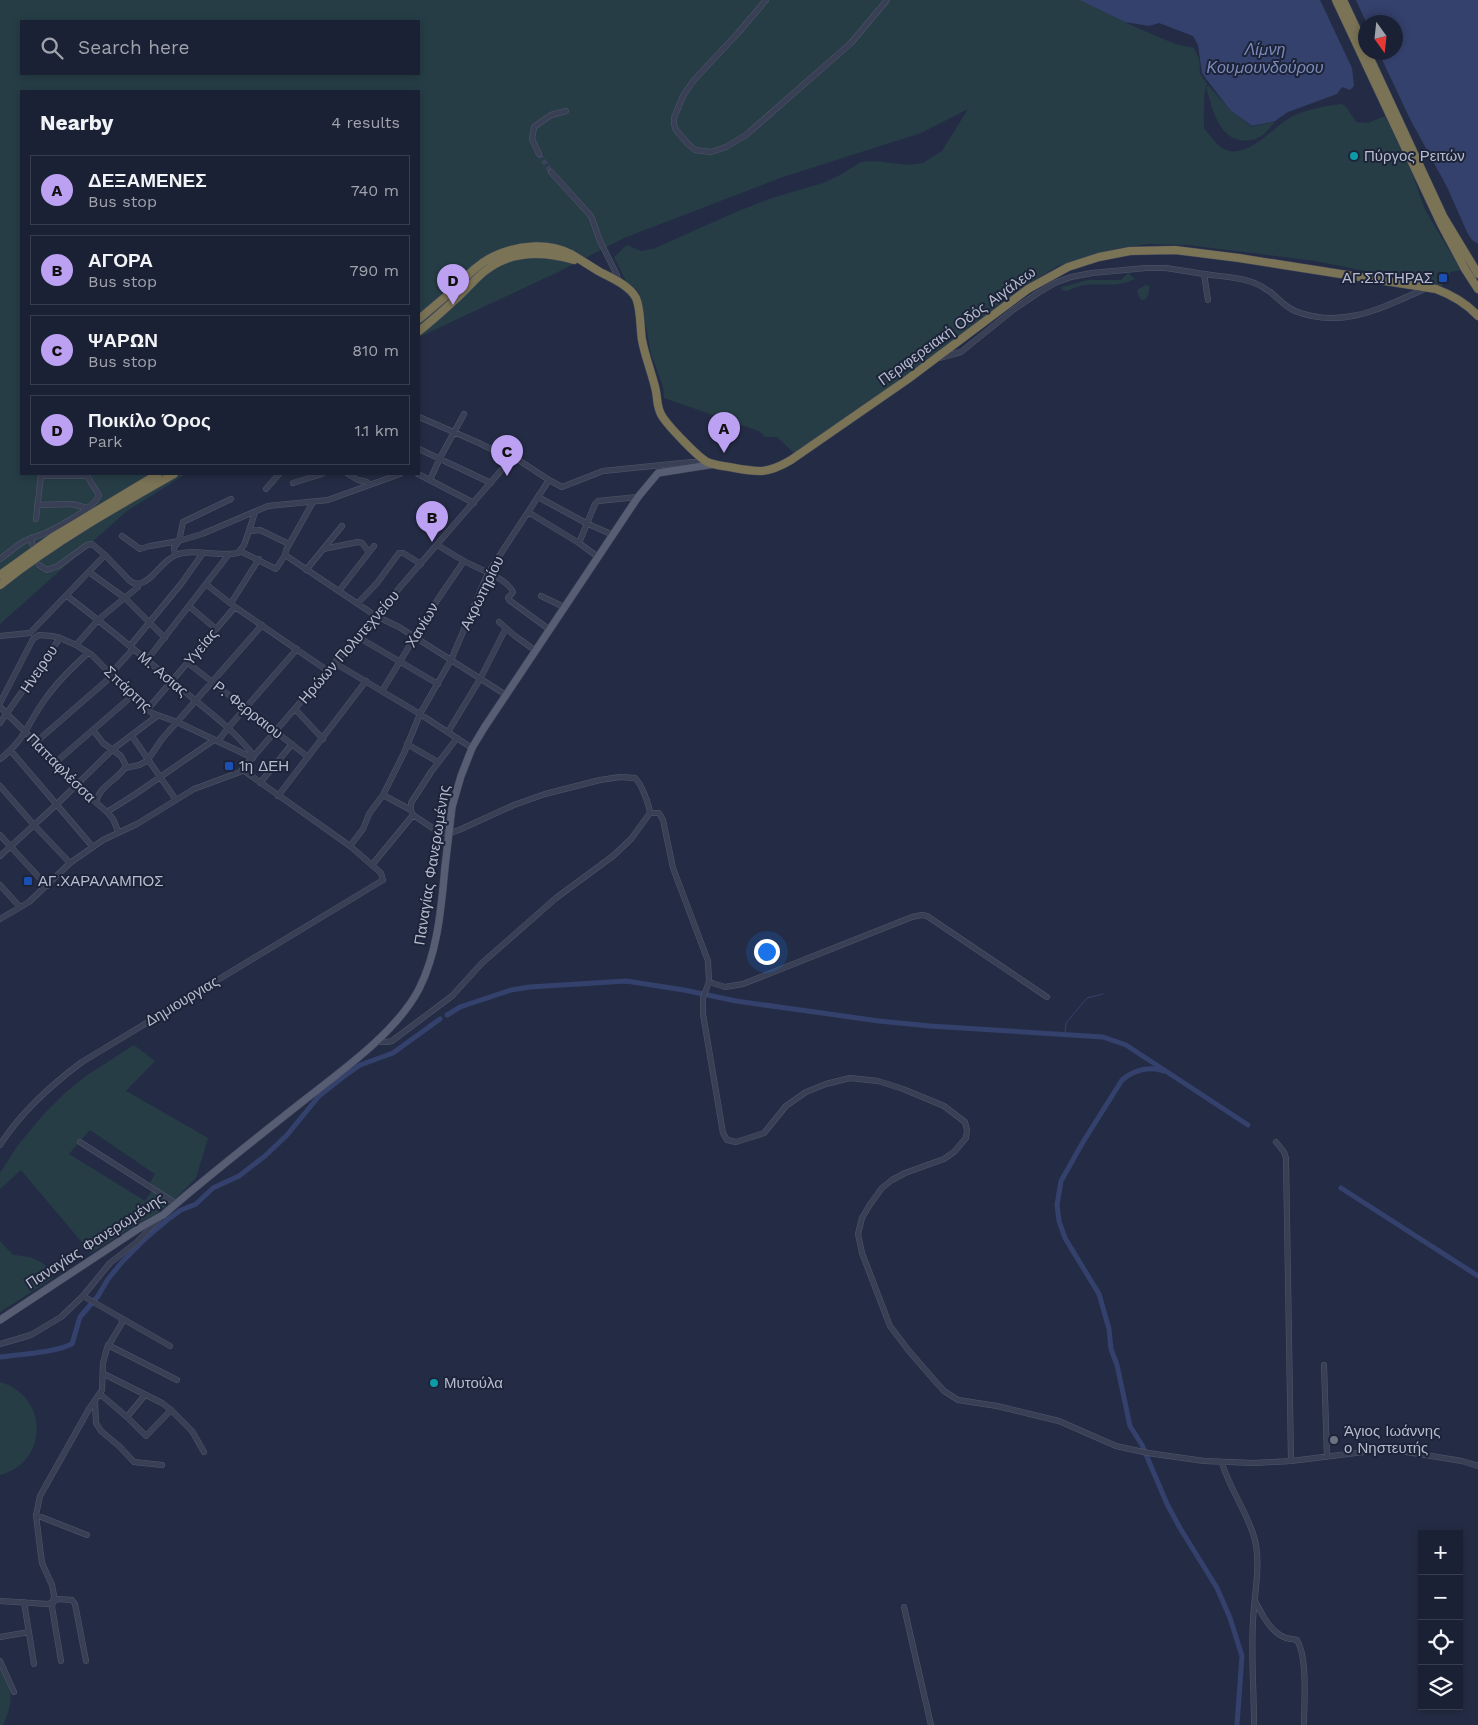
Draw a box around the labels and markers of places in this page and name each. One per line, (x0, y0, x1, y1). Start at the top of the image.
place label: Πύργος Ρειτών (1364, 147, 1465, 165)
marker: Πύργος Ρειτών (1348, 150, 1360, 162)
pin: D (437, 264, 469, 305)
place label: ΑΓ.ΣΩΤΗΡΑΣ (1342, 269, 1433, 287)
marker: ΑΓ.ΣΩΤΗΡΑΣ (1437, 272, 1449, 284)
pin: A (708, 412, 740, 453)
pin: C (491, 435, 523, 476)
pin: B (416, 501, 448, 542)
place label: 1η ΔΕΗ (239, 757, 289, 775)
marker: 1η ΔΕΗ (223, 760, 235, 772)
place label: ΑΓ.ΧΑΡΑΛΑΜΠΟΣ (38, 872, 163, 890)
marker: ΑΓ.ΧΑΡΑΛΑΜΠΟΣ (22, 875, 34, 887)
place label: Μυτούλα (444, 1374, 503, 1392)
marker: Μυτούλα (428, 1377, 440, 1389)
place label: Άγιος Ιωάννης ο Νηστευτής (1344, 1422, 1440, 1457)
marker: Άγιος Ιωάννης ο Νηστευτής (1328, 1434, 1340, 1446)

